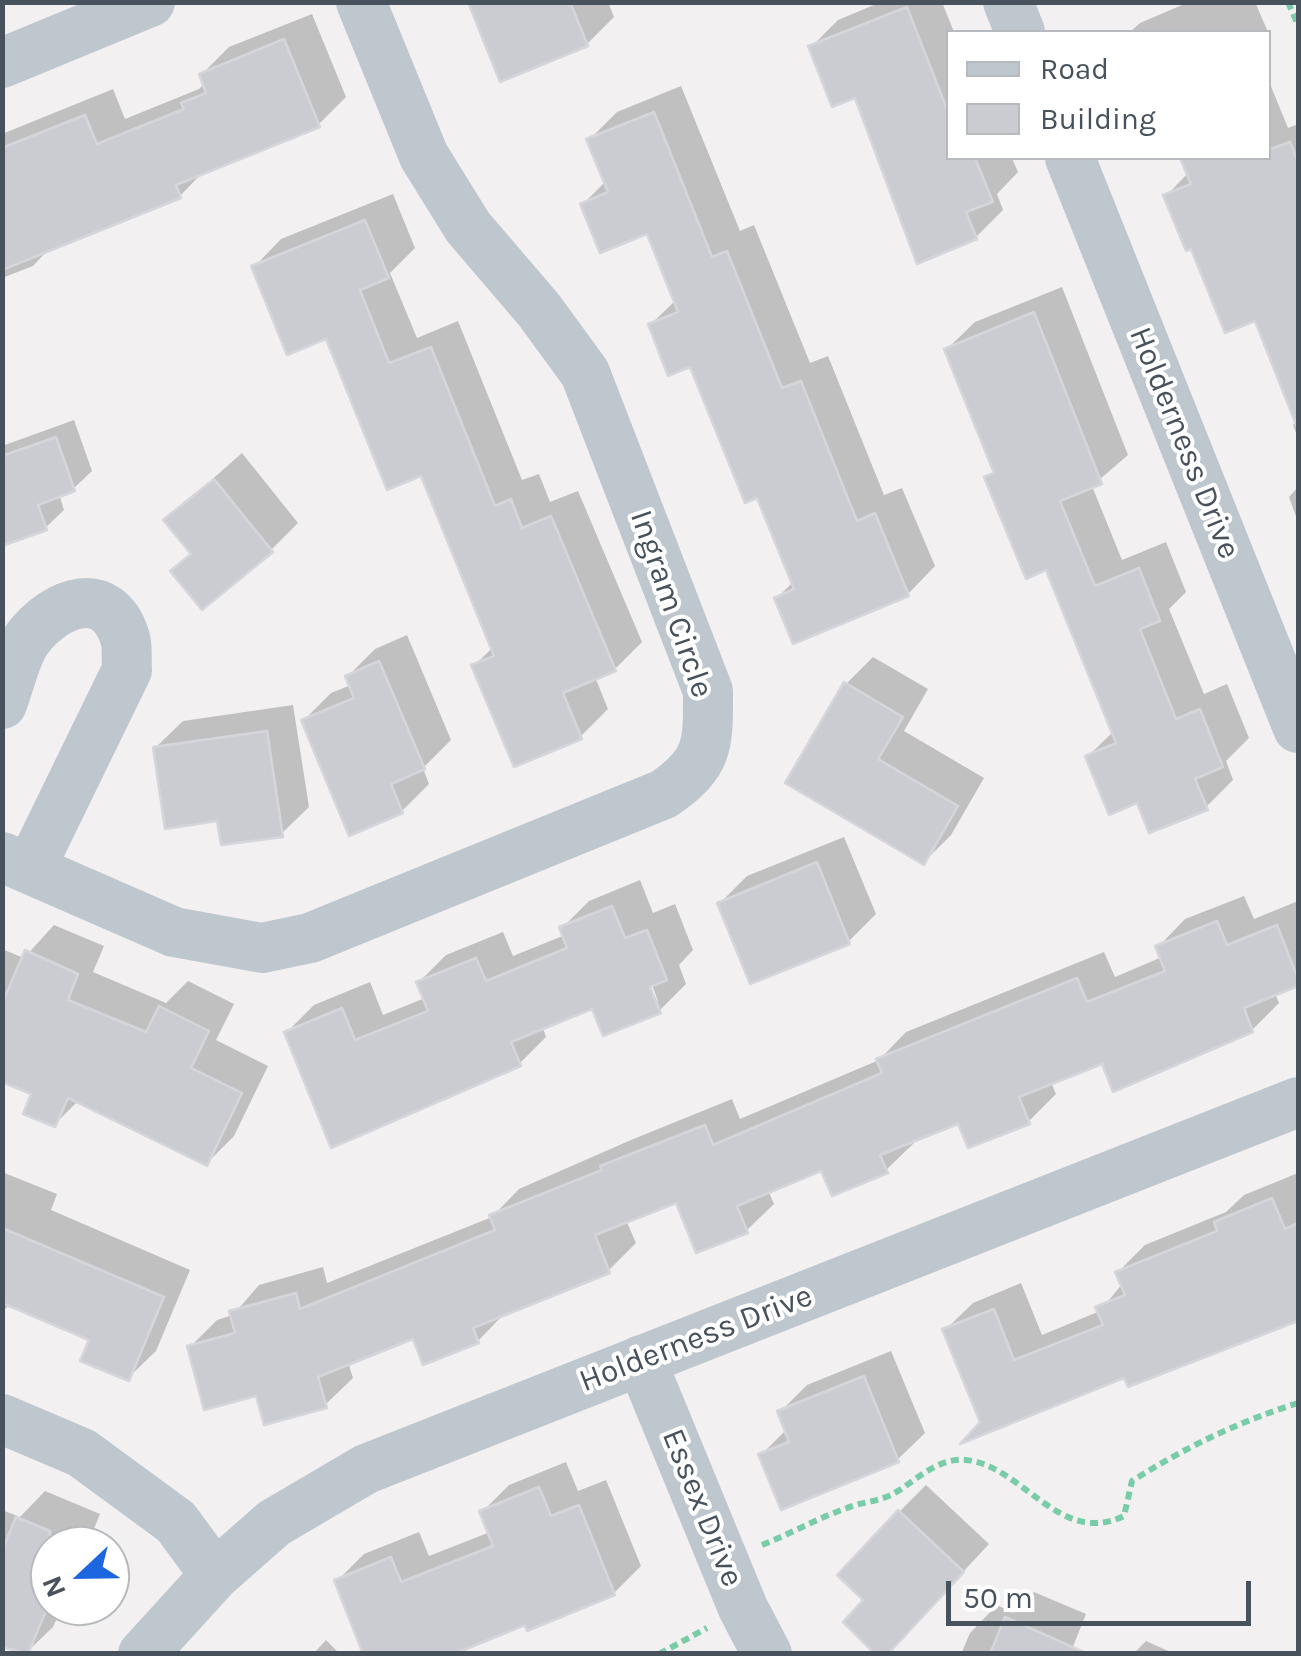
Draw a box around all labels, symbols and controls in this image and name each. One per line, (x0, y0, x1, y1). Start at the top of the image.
legend (946, 30, 1271, 160)
text: Road (1040, 51, 1109, 87)
text: Building (1040, 101, 1156, 137)
street label: Holderness Drive (1120, 322, 1248, 564)
street label: Ingram Circle (621, 505, 721, 703)
street label: Holderness Drive (574, 1277, 818, 1401)
street label: Essex Drive (653, 1424, 751, 1592)
north arrow (30, 1526, 130, 1626)
scale bar (951, 1561, 1256, 1623)
text: N (35, 1571, 73, 1602)
text: 50 m (963, 1580, 1033, 1616)

